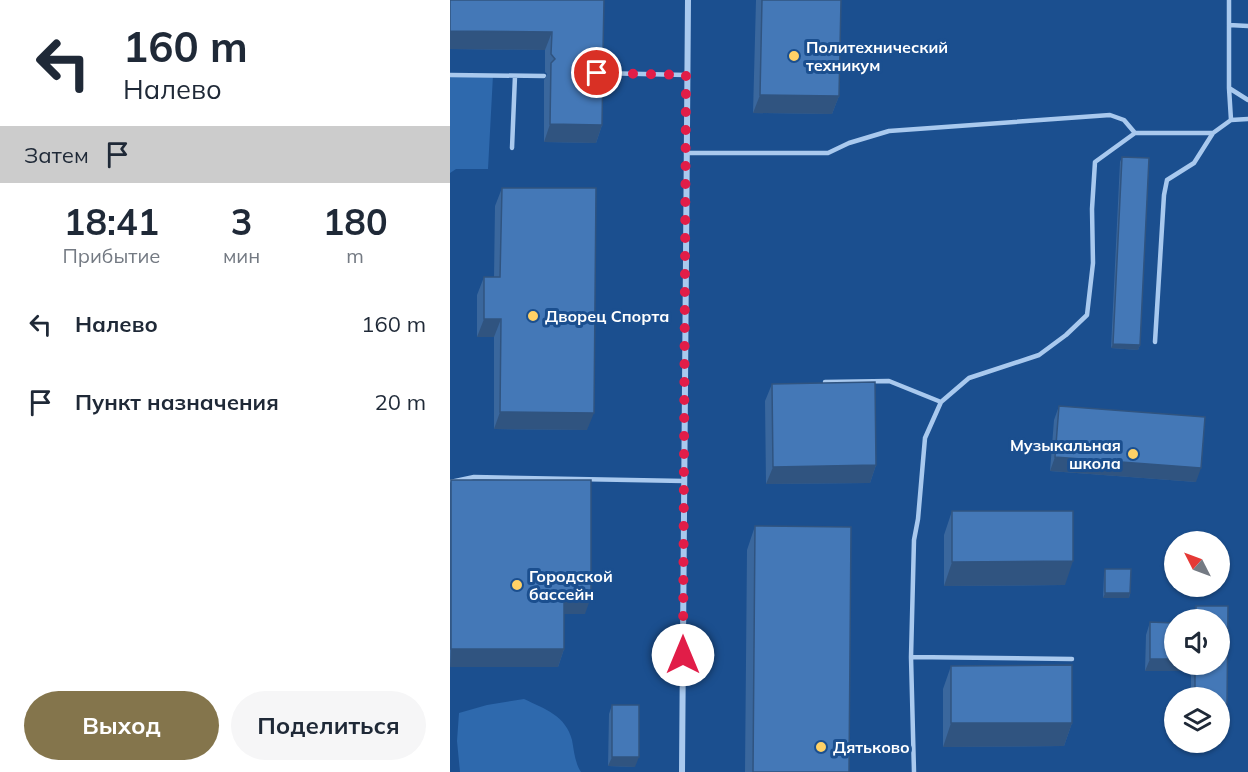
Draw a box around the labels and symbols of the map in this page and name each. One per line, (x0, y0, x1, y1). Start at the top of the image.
place label: Политехнический техникум (806, 37, 948, 75)
pin (571, 47, 622, 98)
marker: Политехнический техникум (787, 49, 801, 63)
place label: Дворец Спорта (545, 306, 669, 326)
marker: Дворец Спорта (526, 309, 540, 323)
place label: Музыкальная школа (1010, 435, 1121, 473)
marker: Музыкальная школа (1126, 447, 1140, 461)
north arrow (1164, 531, 1230, 597)
place label: Городской бассейн (529, 566, 613, 604)
marker: Городской бассейн (510, 578, 524, 592)
position arrow (651, 623, 715, 687)
place label: Дятьково (833, 737, 910, 757)
marker: Дятьково (814, 740, 828, 754)

